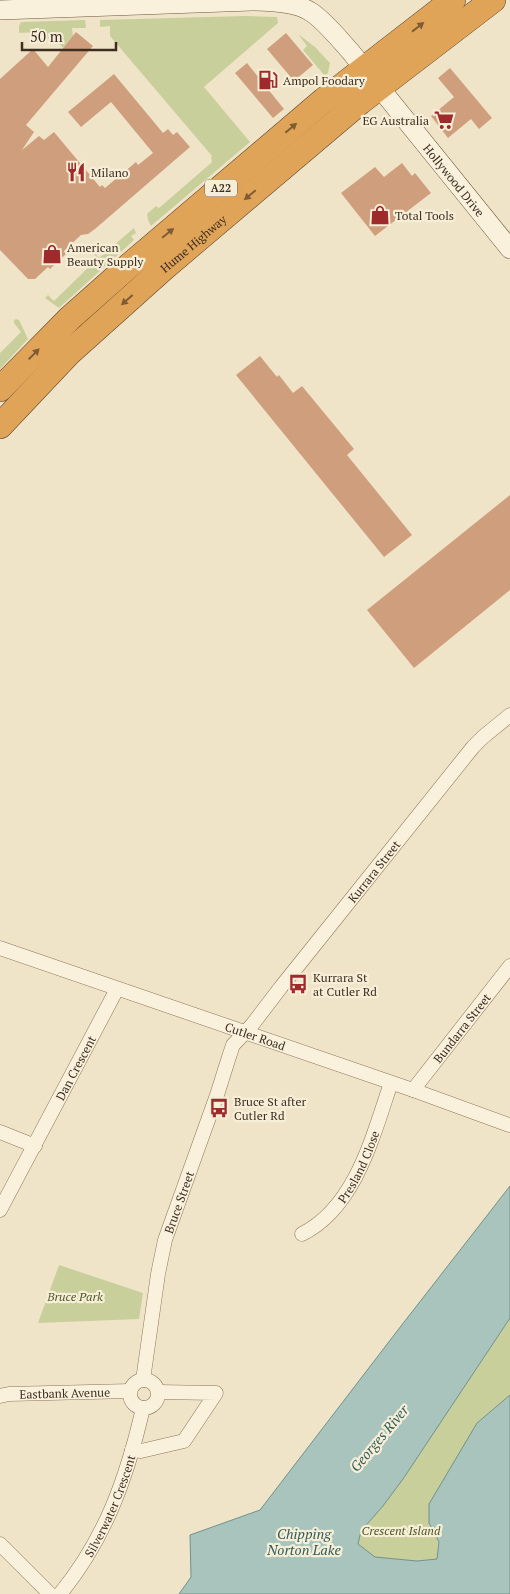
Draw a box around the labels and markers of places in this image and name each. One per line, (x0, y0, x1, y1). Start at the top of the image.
fuel station icon: Ampol Foodary (257, 69, 279, 91)
place label: Ampol Foodary (283, 73, 366, 88)
supermarket icon: EG Australia (433, 109, 455, 131)
place label: EG Australia (362, 113, 429, 128)
restaurant icon: Milano (65, 161, 87, 183)
place label: Milano (91, 165, 129, 180)
shop icon: Total Tools (369, 204, 391, 226)
place label: Total Tools (395, 208, 454, 223)
place label: American Beauty Supply (67, 240, 144, 269)
shop icon: American Beauty Supply (41, 243, 63, 265)
place label: Kurrara St at Cutler Rd (313, 970, 377, 999)
bus stop icon: Kurrara St at Cutler Rd (287, 973, 309, 995)
place label: Bruce St after Cutler Rd (234, 1094, 307, 1123)
bus stop icon: Bruce St after Cutler Rd (208, 1097, 230, 1119)

